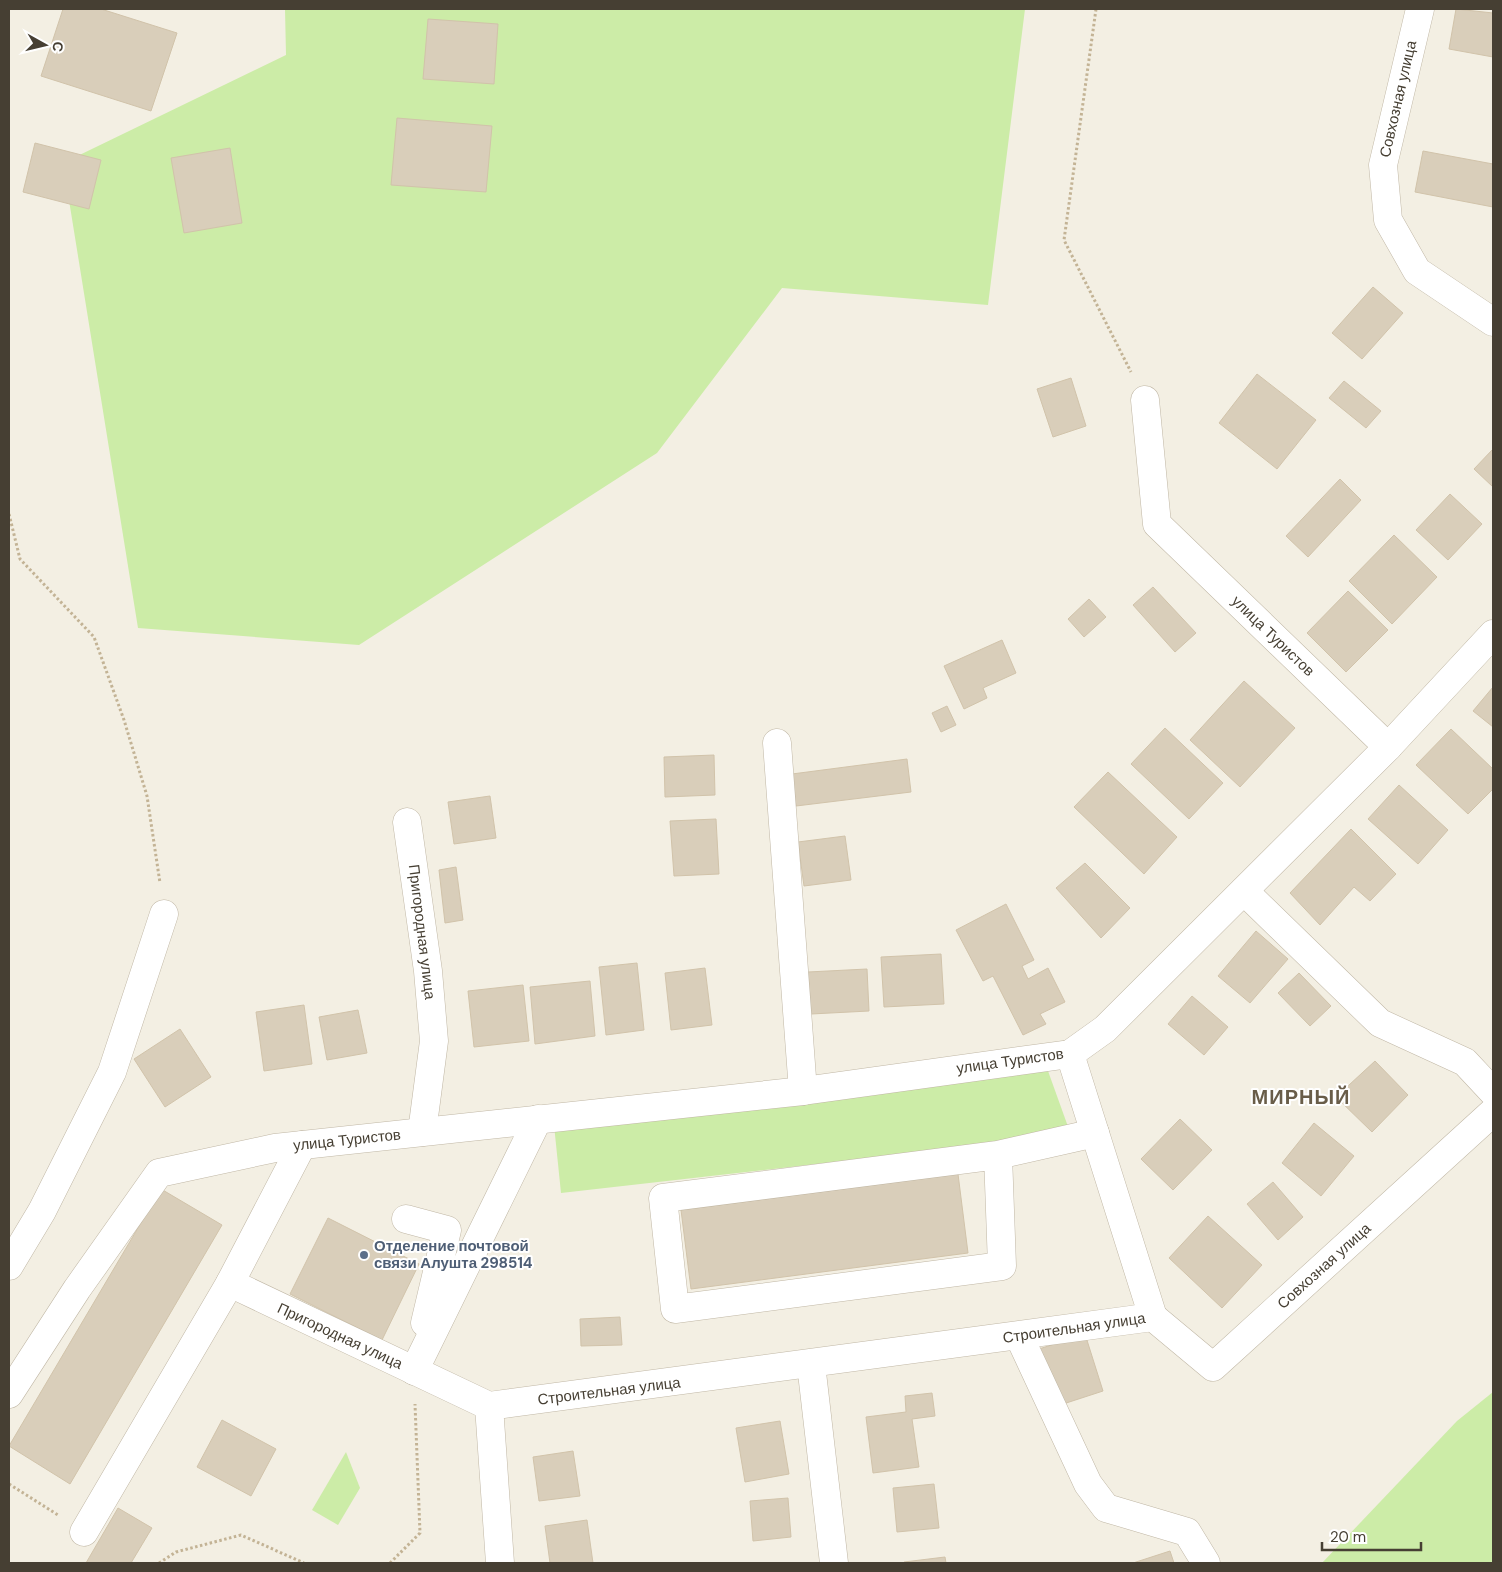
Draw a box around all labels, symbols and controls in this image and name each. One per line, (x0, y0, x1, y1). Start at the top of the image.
north arrow (20, 20, 70, 70)
street label: Совхозная улица (1375, 38, 1421, 159)
text: С (48, 41, 67, 53)
street label: улица Туристов (1227, 591, 1319, 681)
street label: Пригородная улица (404, 863, 440, 1001)
street label: улица Туристов (955, 1044, 1065, 1078)
district label: МИРНЫЙ (1252, 1084, 1350, 1110)
street label: улица Туристов (292, 1124, 402, 1156)
street label: Совхозная улица (1273, 1218, 1376, 1313)
place label: Отделение почтовой связи Алушта 298514 (374, 1236, 533, 1273)
marker: Отделение почтовой связи Алушта 298514 (358, 1249, 370, 1261)
street label: Пригородная улица (274, 1298, 406, 1374)
street label: Строительная улица (1001, 1308, 1147, 1348)
street label: Строительная улица (536, 1372, 682, 1410)
scale bar (1322, 1520, 1421, 1552)
text: 20 m (1330, 1527, 1366, 1547)

